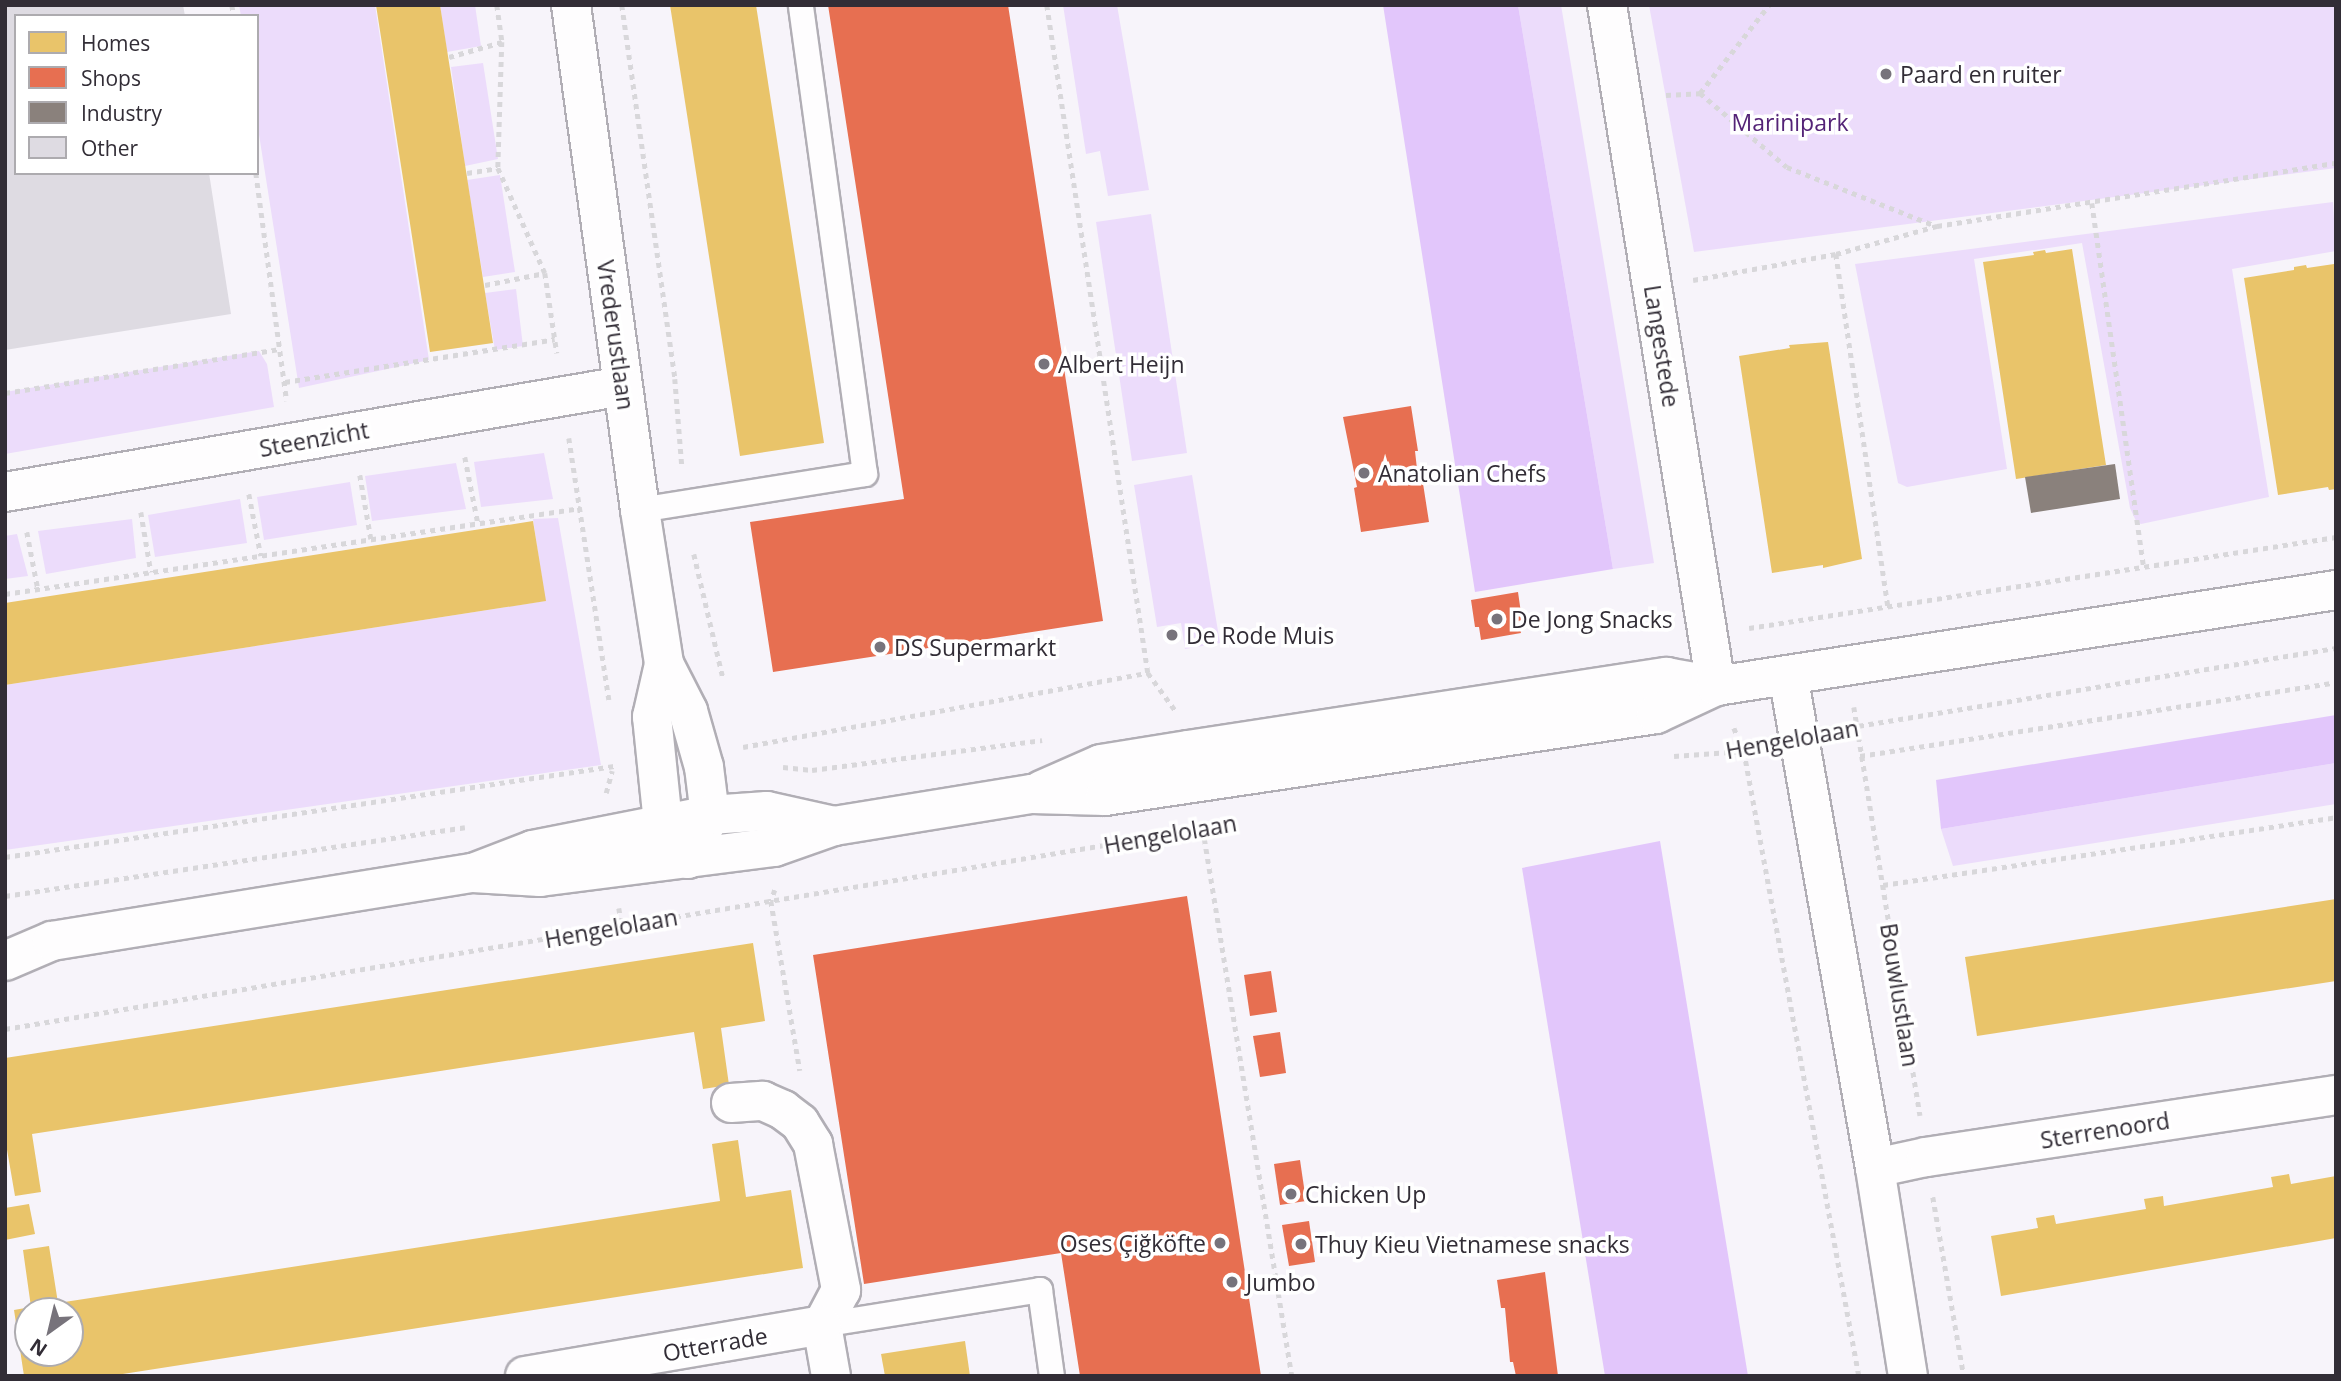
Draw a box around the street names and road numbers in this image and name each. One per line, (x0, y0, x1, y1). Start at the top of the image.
street label: Vrederustlaan (592, 258, 640, 412)
street label: Langestede (1639, 283, 1685, 409)
street label: Steenzicht (257, 416, 371, 462)
street label: Hengelolaan (1723, 714, 1861, 764)
street label: Hengelolaan (1101, 809, 1239, 859)
street label: Hengelolaan (542, 903, 680, 953)
street label: Bouwlustlaan (1875, 921, 1925, 1069)
street label: Sterrenoord (2038, 1106, 2172, 1154)
street label: Otterrade (661, 1321, 769, 1367)

